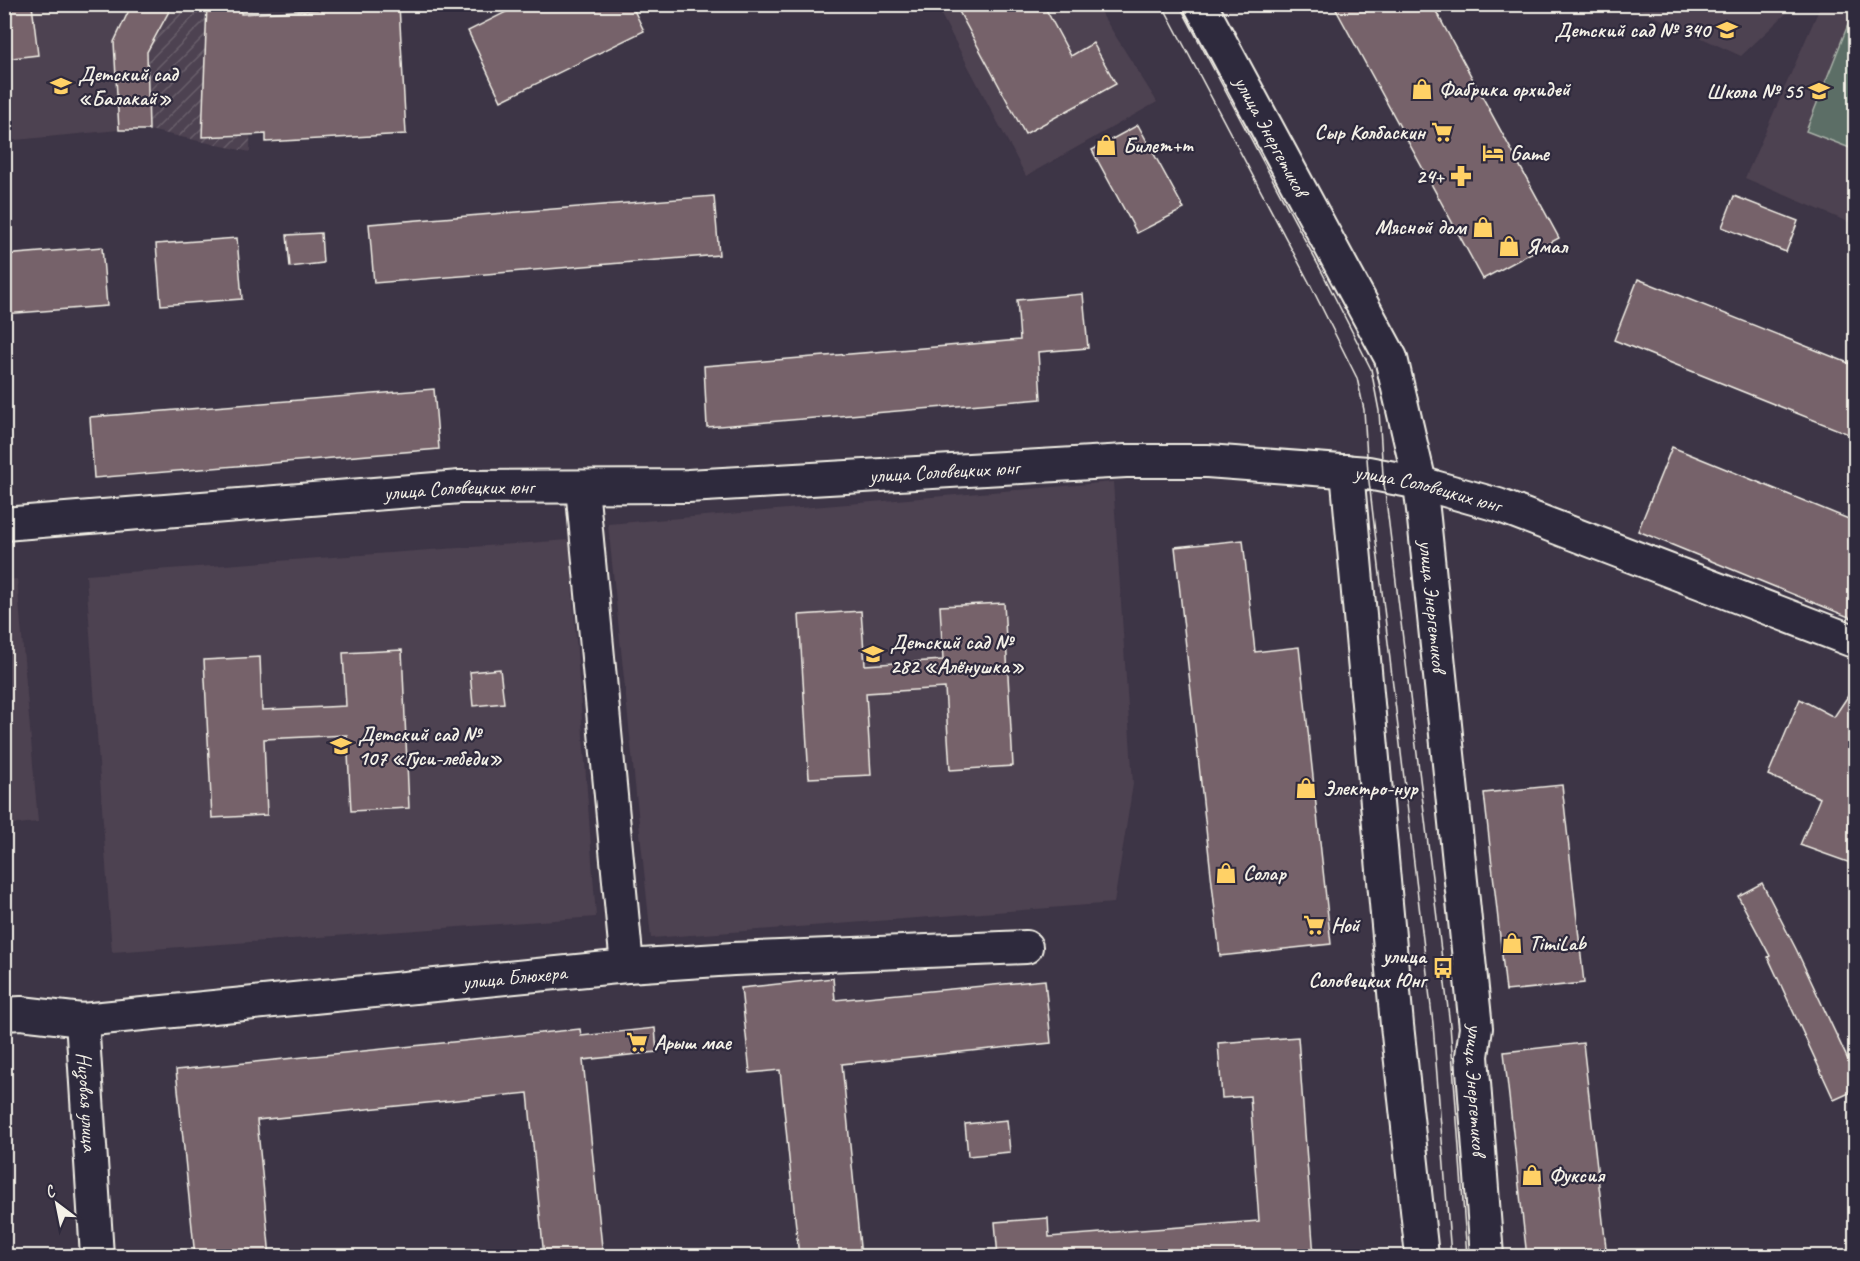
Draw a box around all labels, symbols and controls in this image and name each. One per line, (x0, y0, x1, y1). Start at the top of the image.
place label: Детский сад № 340 (1555, 17, 1713, 43)
school or university icon: Детский сад № 340 (1715, 18, 1739, 42)
place label: Детский сад «Балакай» (78, 61, 180, 111)
street label: улица Энергетиков (1227, 70, 1316, 204)
school or university icon: Детский сад «Балакай» (49, 74, 73, 98)
place label: Фабрика орхидей (1439, 76, 1572, 102)
shop icon: Фабрика орхидей (1410, 77, 1434, 101)
place label: Школа № 55 (1706, 78, 1804, 104)
school or university icon: Школа № 55 (1807, 79, 1831, 103)
place label: Сыр Колбаскин (1314, 119, 1426, 145)
supermarket icon: Сыр Колбаскин (1430, 120, 1454, 144)
place label: Билет+т (1123, 132, 1194, 158)
shop icon: Билет+т (1094, 133, 1118, 157)
place label: Game (1510, 140, 1551, 166)
hotel icon: Game (1481, 141, 1505, 165)
place label: 24+ (1416, 163, 1446, 189)
pharmacy icon: 24+ (1449, 164, 1473, 188)
place label: Мясной дом (1375, 214, 1468, 240)
shop icon: Мясной дом (1471, 215, 1495, 239)
place label: Ямал (1526, 233, 1569, 259)
shop icon: Ямал (1497, 234, 1521, 258)
street label: улица Соловецких юнг (866, 454, 1023, 489)
street label: улица Соловецких юнг (1351, 459, 1507, 519)
street label: улица Соловецких юнг (381, 474, 537, 506)
street label: улица Энергетиков (1413, 537, 1453, 677)
place label: Детский сад № 282 «Алёнушка» (890, 629, 1024, 679)
school or university icon: Детский сад № 282 «Алёнушка» (861, 642, 885, 666)
place label: Детский сад № 107 «Гуси-лебеди» (358, 721, 502, 771)
school or university icon: Детский сад № 107 «Гуси-лебеди» (329, 734, 353, 758)
place label: Электро-нур (1323, 775, 1419, 801)
shop icon: Электро-нур (1294, 776, 1318, 800)
place label: Солар (1243, 860, 1287, 886)
shop icon: Солар (1214, 861, 1238, 885)
place label: Ной (1331, 912, 1361, 938)
supermarket icon: Ной (1302, 913, 1326, 937)
place label: TimiLab (1529, 930, 1588, 956)
shop icon: TimiLab (1500, 931, 1524, 955)
place label: улица Соловецких Юнг (1308, 943, 1429, 993)
bus stop icon: улица Соловецких Юнг (1431, 956, 1455, 980)
street label: улица Блюхера (459, 959, 570, 995)
street label: улица Энергетиков (1459, 1020, 1493, 1160)
place label: Арыш мае (654, 1029, 732, 1055)
supermarket icon: Арыш мае (625, 1030, 649, 1054)
street label: Низовая улица (71, 1051, 103, 1154)
place label: Фуксия (1549, 1162, 1606, 1188)
shop icon: Фуксия (1520, 1163, 1544, 1187)
north arrow (27, 1174, 87, 1234)
text: С (41, 1180, 60, 1203)

